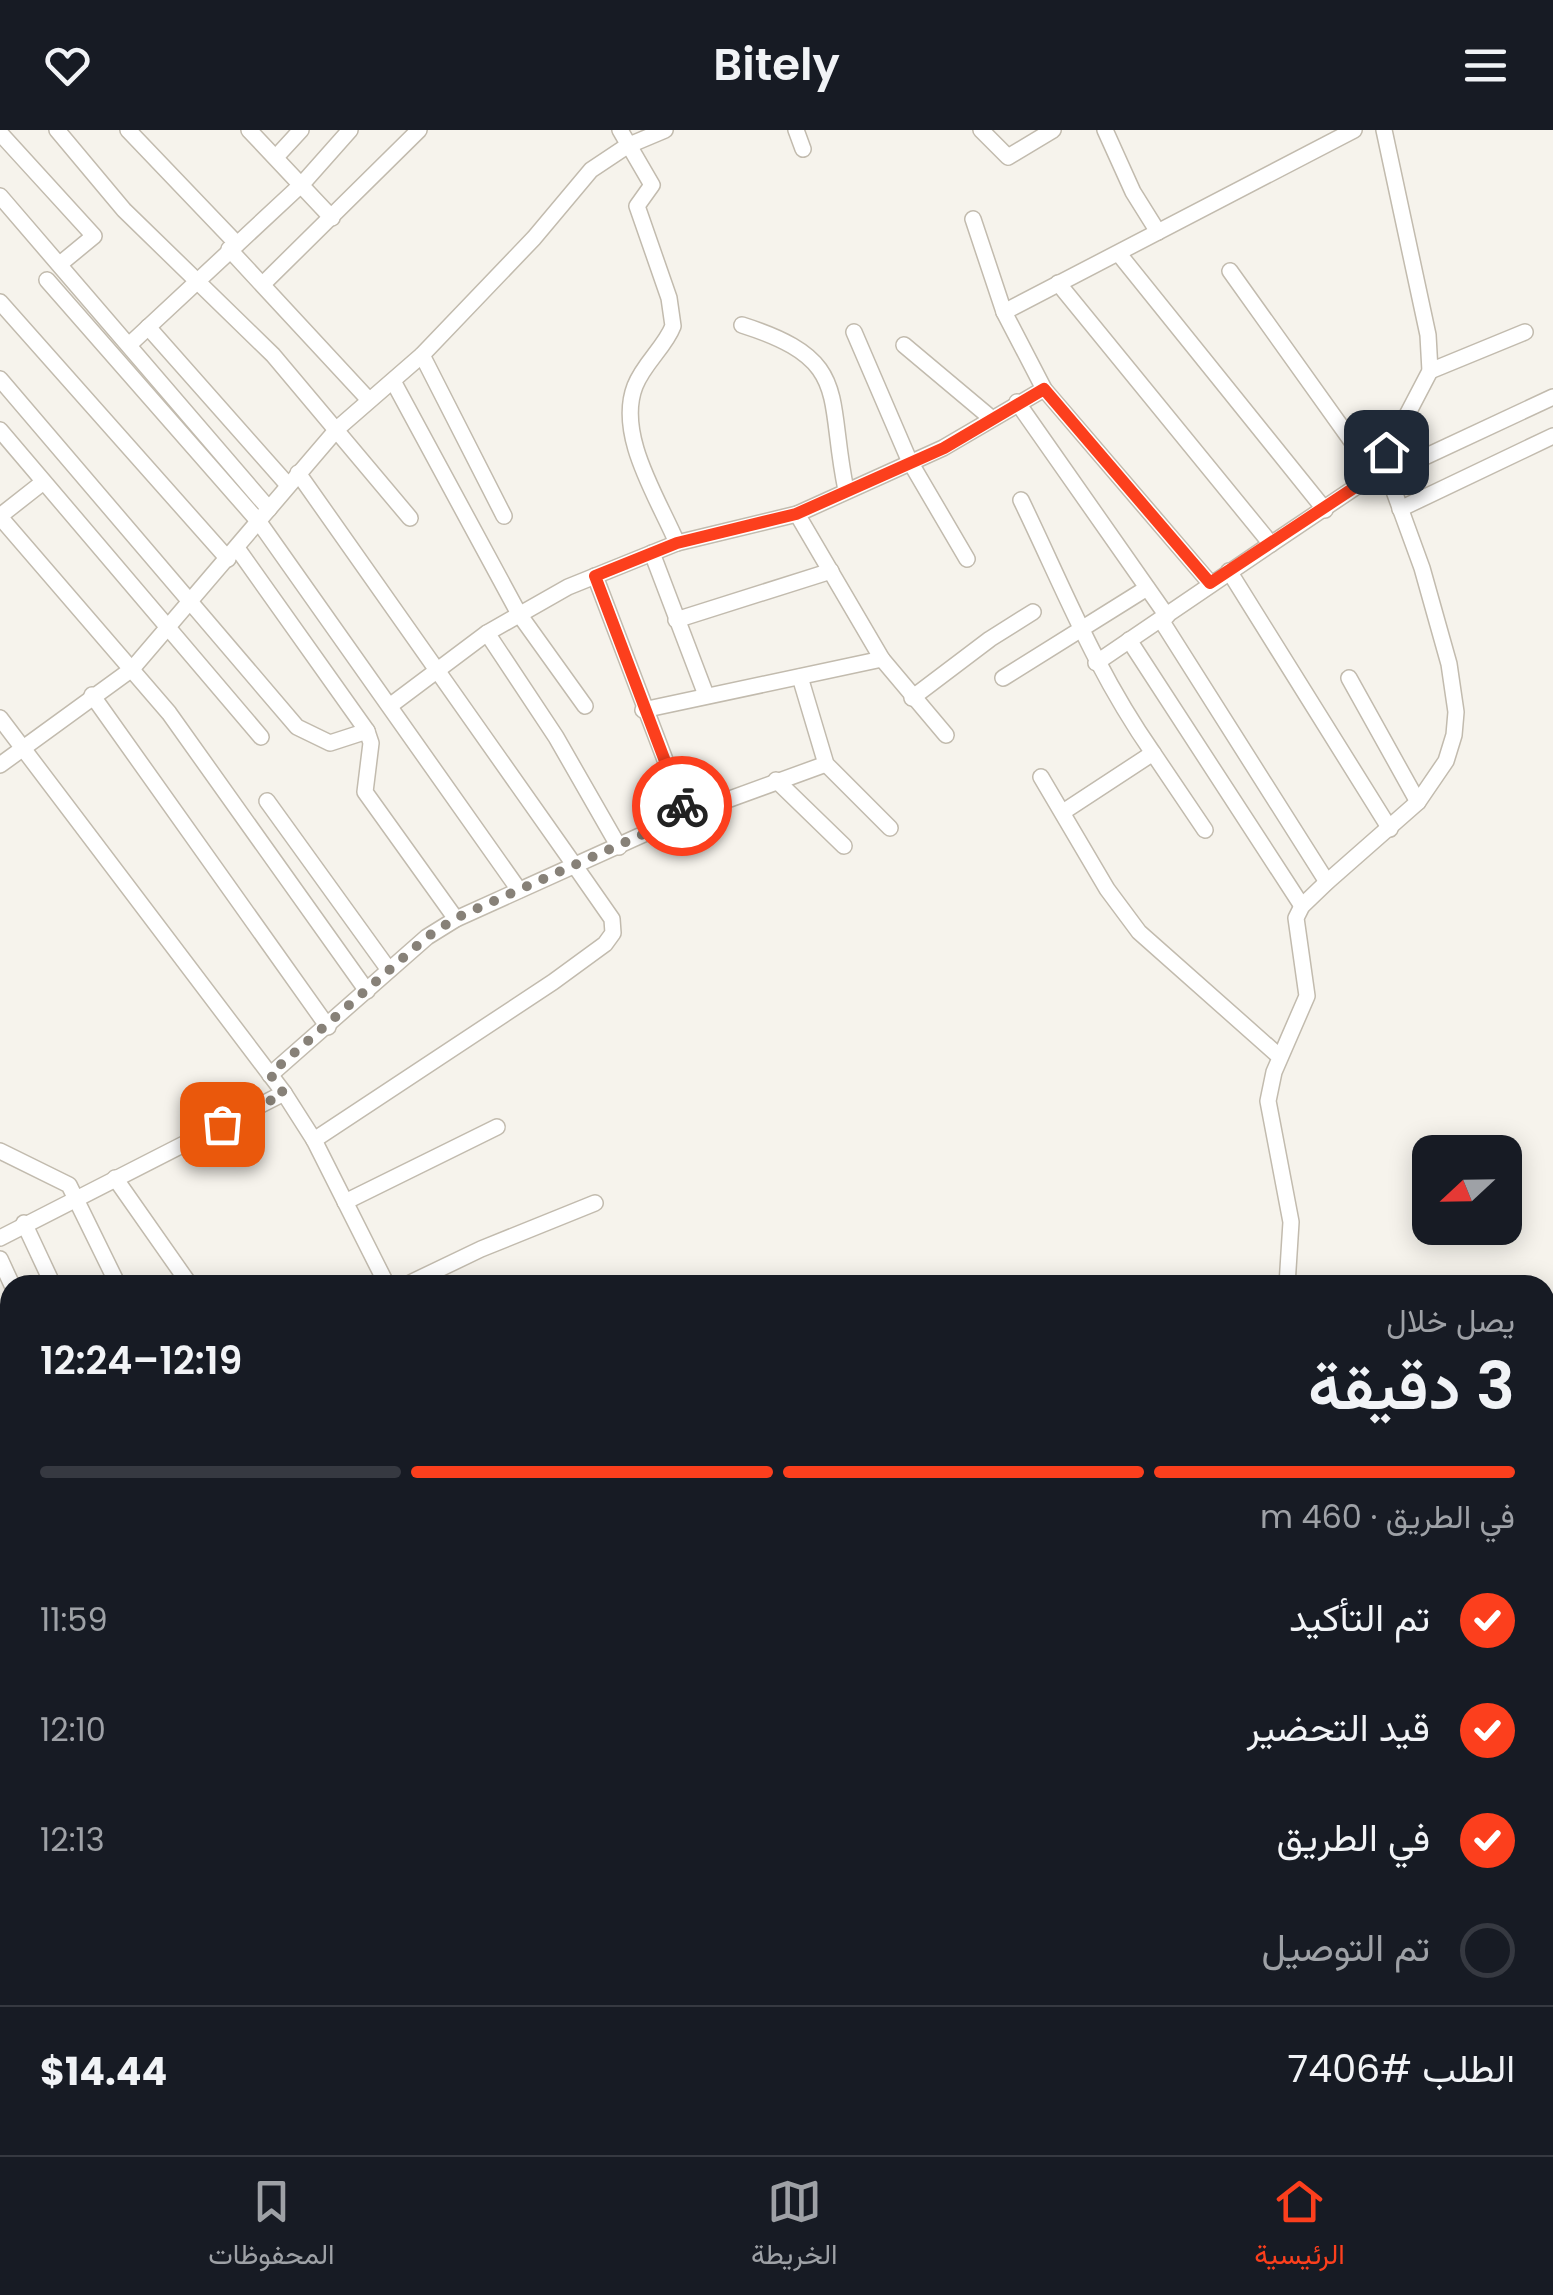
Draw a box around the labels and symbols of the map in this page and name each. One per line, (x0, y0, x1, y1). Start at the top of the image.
pin (1344, 410, 1429, 495)
courier (632, 756, 732, 856)
pin (180, 1082, 265, 1167)
north arrow (1412, 1135, 1522, 1245)

